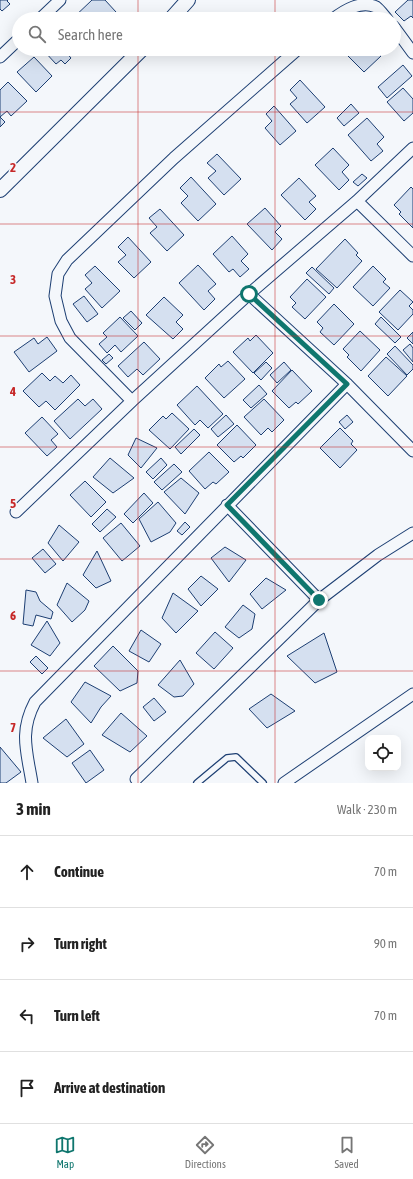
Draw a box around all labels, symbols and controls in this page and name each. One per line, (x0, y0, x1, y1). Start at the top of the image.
search box (12, 12, 401, 56)
icon: search (26, 23, 48, 45)
text: Search here (58, 26, 123, 43)
text: 2 (10, 160, 16, 175)
text: 3 (10, 272, 16, 287)
route start (240, 285, 258, 303)
text: 4 (9, 384, 16, 399)
text: 5 (10, 496, 16, 511)
route end (310, 591, 328, 609)
text: 6 (10, 608, 16, 623)
text: 7 (10, 720, 16, 735)
map controls (365, 735, 401, 771)
button: locate (365, 735, 401, 771)
text: 3 min (16, 799, 51, 819)
text: Walk · 230 m (337, 802, 397, 817)
icon: ahead (16, 861, 38, 883)
text: Continue (54, 863, 104, 880)
text: 70 m (374, 864, 397, 879)
icon: right (16, 933, 38, 955)
text: Turn right (54, 935, 107, 952)
text: 90 m (374, 936, 397, 951)
icon: left (16, 1005, 38, 1027)
text: Turn left (54, 1007, 100, 1024)
text: 70 m (374, 1008, 397, 1023)
icon: arrive (16, 1077, 38, 1099)
text: Arrive at destination (54, 1079, 165, 1096)
tab: Map (54, 1134, 76, 1170)
tab: Directions (185, 1134, 226, 1170)
tab: Saved (334, 1134, 359, 1170)

